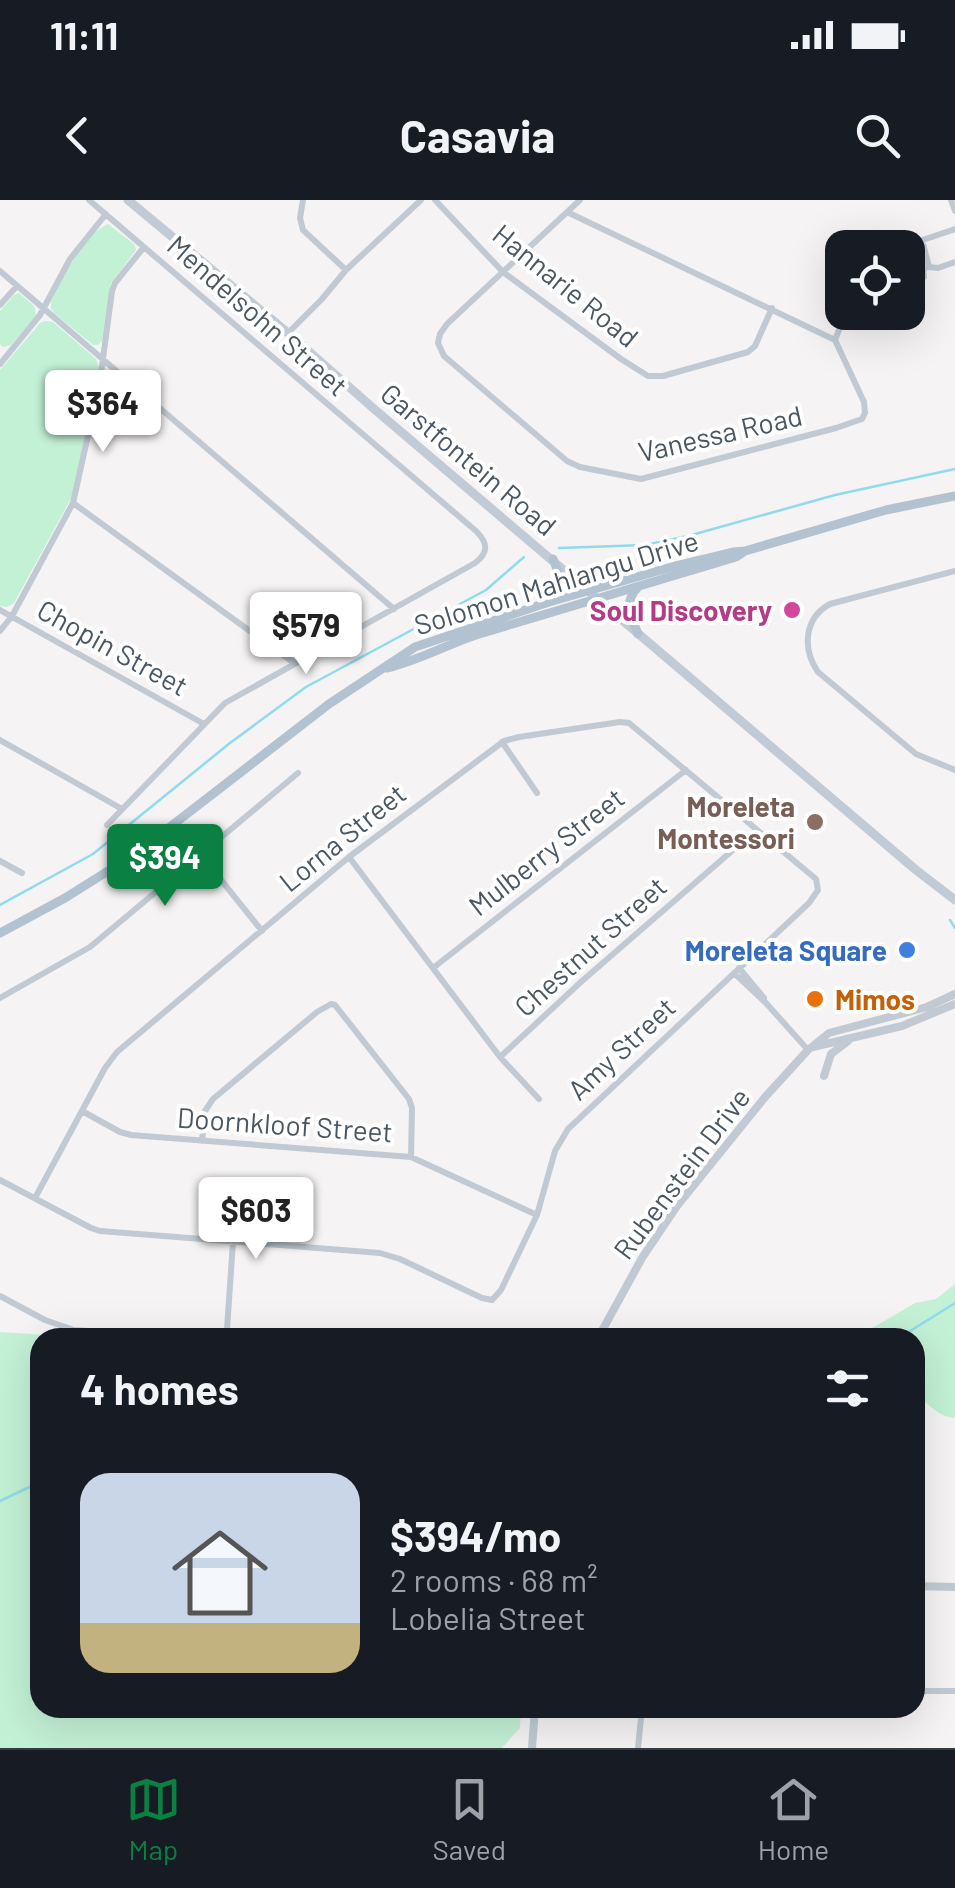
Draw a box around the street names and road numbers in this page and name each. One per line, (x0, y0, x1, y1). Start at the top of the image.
street label: Hannarie Road (487, 216, 645, 354)
street label: Mendelsohn Street (161, 228, 355, 402)
street label: Garstfontein Road (374, 376, 564, 542)
street label: Vanessa Road (635, 398, 805, 468)
street label: Solomon Mahlangu Drive (410, 523, 702, 641)
street label: Chopin Street (32, 592, 194, 702)
street label: Lorna Street (272, 776, 412, 898)
street label: Mulberry Street (462, 780, 630, 922)
street label: Chestnut Street (507, 869, 673, 1023)
street label: Amy Street (560, 990, 682, 1106)
street label: Rubenstein Drive (606, 1081, 756, 1265)
street label: Doornkloof Street (176, 1100, 394, 1148)

